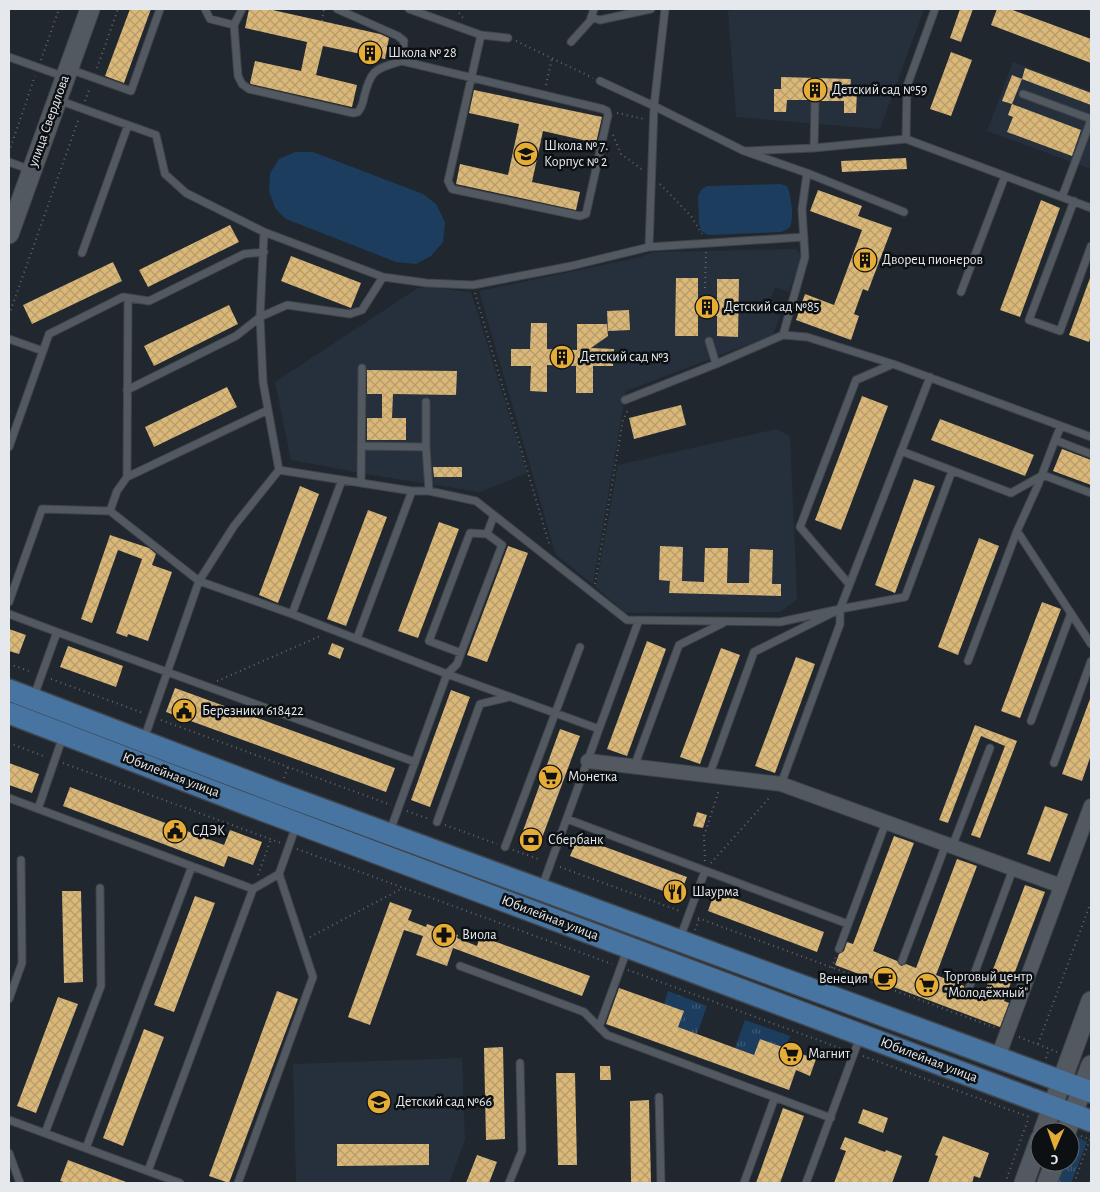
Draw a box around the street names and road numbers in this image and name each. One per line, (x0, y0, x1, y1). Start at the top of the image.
street label: улица Свердлова (26, 73, 72, 170)
street label: Юбилейная улица (121, 750, 222, 800)
street label: Юбилейная улица (500, 893, 601, 943)
street label: Юбилейная улица (879, 1035, 980, 1085)

